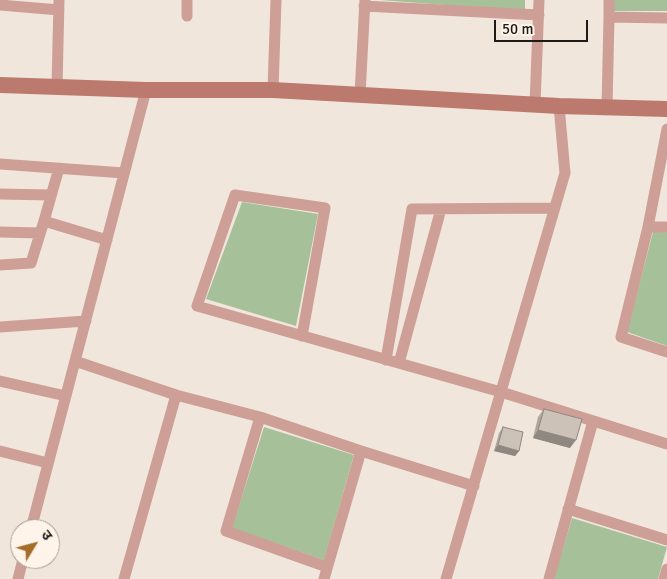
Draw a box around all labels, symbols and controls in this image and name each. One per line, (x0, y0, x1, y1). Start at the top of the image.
scale bar (497, 10, 591, 42)
text: 50 m (502, 20, 533, 38)
north arrow (10, 519, 60, 569)
text: उ (37, 527, 56, 544)

